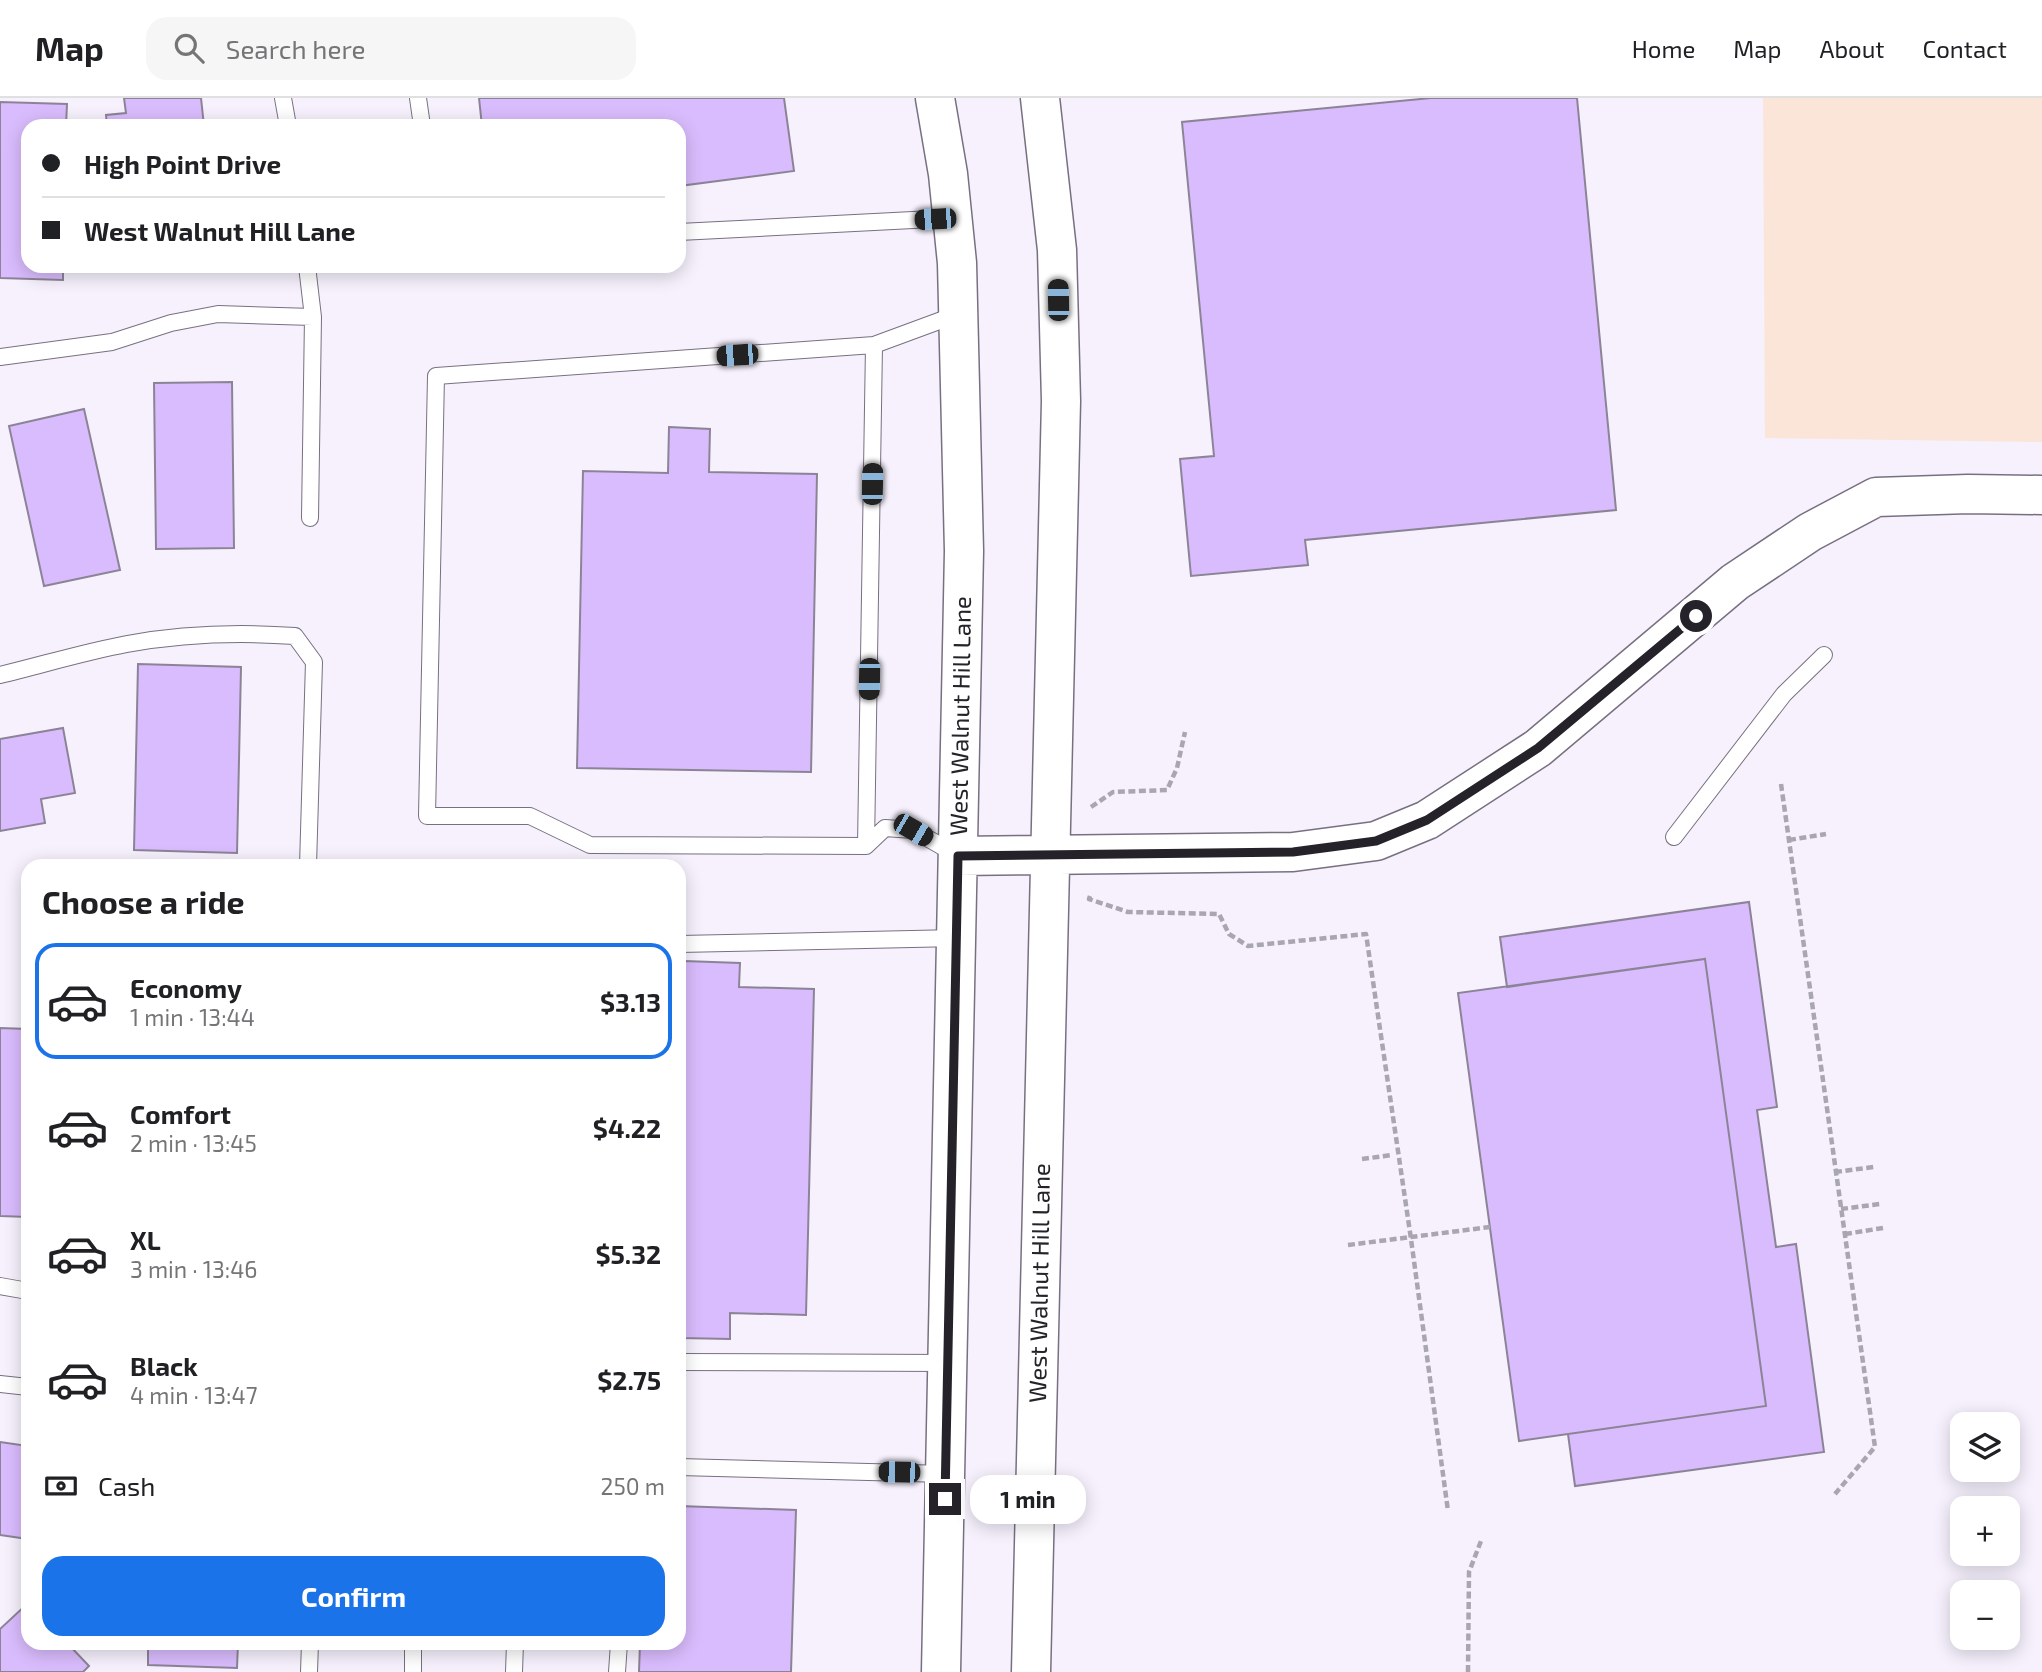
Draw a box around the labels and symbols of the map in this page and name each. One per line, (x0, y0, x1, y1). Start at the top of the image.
car (914, 207, 957, 231)
car (1048, 279, 1069, 321)
car (716, 343, 759, 367)
car (862, 463, 883, 505)
street label: West Walnut Hill Lane (943, 596, 976, 836)
route start (1680, 600, 1712, 632)
car (859, 658, 880, 700)
car (890, 810, 937, 850)
street label: West Walnut Hill Lane (1022, 1163, 1055, 1403)
car (878, 1461, 921, 1483)
callout: 1 min (970, 1474, 1085, 1524)
route end (929, 1483, 961, 1515)

